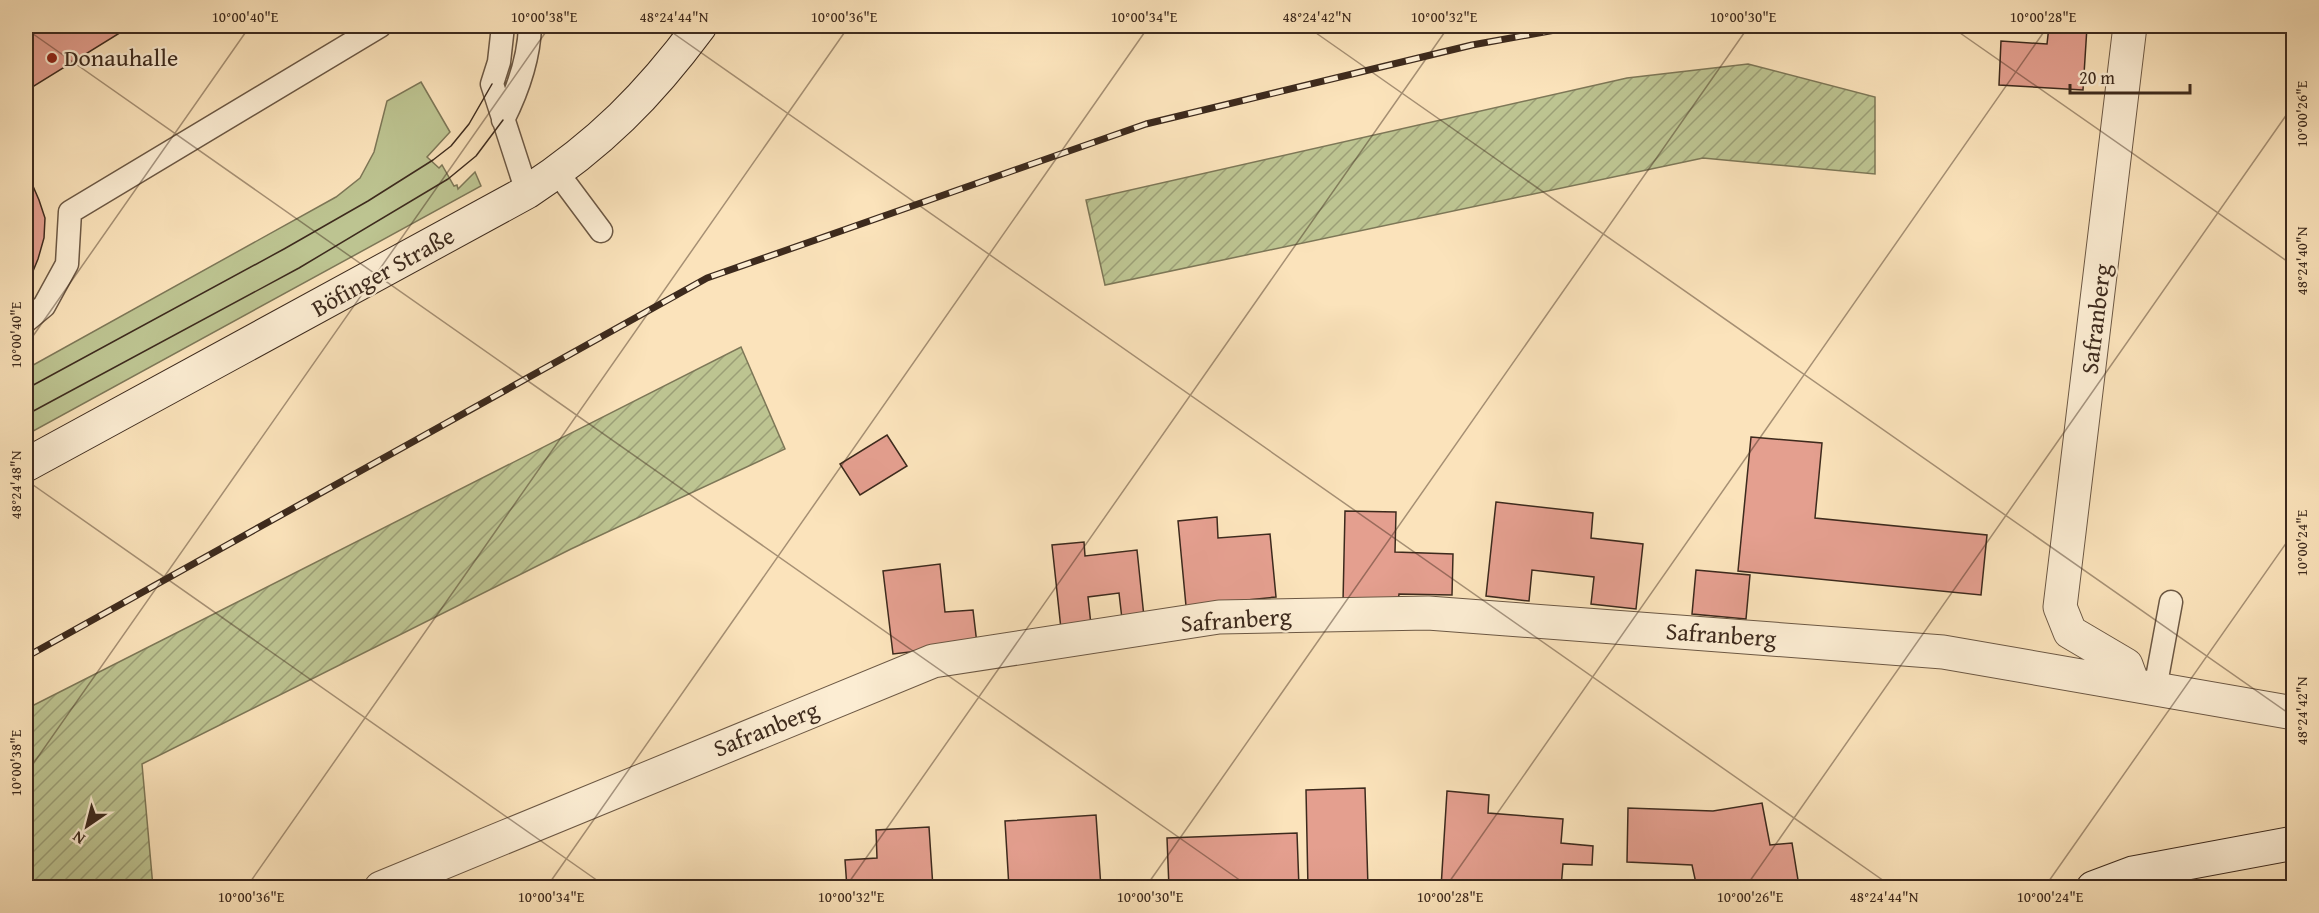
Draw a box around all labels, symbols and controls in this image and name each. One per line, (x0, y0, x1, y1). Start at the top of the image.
text: 10°00'40"E (212, 6, 279, 27)
text: 10°00'38"E (511, 6, 578, 27)
text: 48°24'44"N (640, 6, 709, 27)
text: 10°00'36"E (811, 6, 878, 27)
text: 10°00'34"E (1111, 6, 1178, 27)
text: 48°24'42"N (1283, 6, 1352, 27)
text: 10°00'32"E (1411, 6, 1478, 27)
text: 10°00'30"E (1710, 6, 1777, 27)
text: 10°00'28"E (2010, 6, 2077, 27)
place label: Donauhalle (64, 40, 178, 75)
marker: Donauhalle (45, 51, 59, 65)
scale bar (2070, 57, 2190, 95)
text: 20 m (2079, 64, 2115, 91)
text: 10°00'26"E (2291, 80, 2312, 147)
street label: Böfinger Straße (305, 218, 461, 325)
text: 48°24'40"N (2291, 226, 2312, 295)
street label: Safranberg (2071, 262, 2120, 376)
text: 10°00'40"E (5, 301, 26, 368)
text: 48°24'48"N (5, 450, 26, 519)
text: 10°00'24"E (2291, 509, 2312, 576)
street label: Safranberg (1179, 598, 1292, 641)
street label: Safranberg (1665, 613, 1778, 656)
text: 48°24'42"N (2291, 676, 2312, 745)
street label: Safranberg (708, 692, 824, 766)
text: 10°00'38"E (5, 729, 26, 796)
north arrow (57, 796, 117, 856)
text: N (67, 825, 90, 851)
text: 10°00'36"E (218, 886, 285, 907)
text: 10°00'34"E (518, 886, 585, 907)
text: 10°00'32"E (818, 886, 885, 907)
text: 10°00'30"E (1117, 886, 1184, 907)
text: 10°00'28"E (1417, 886, 1484, 907)
text: 10°00'26"E (1717, 886, 1784, 907)
text: 48°24'44"N (1850, 886, 1919, 907)
text: 10°00'24"E (2017, 886, 2084, 907)

